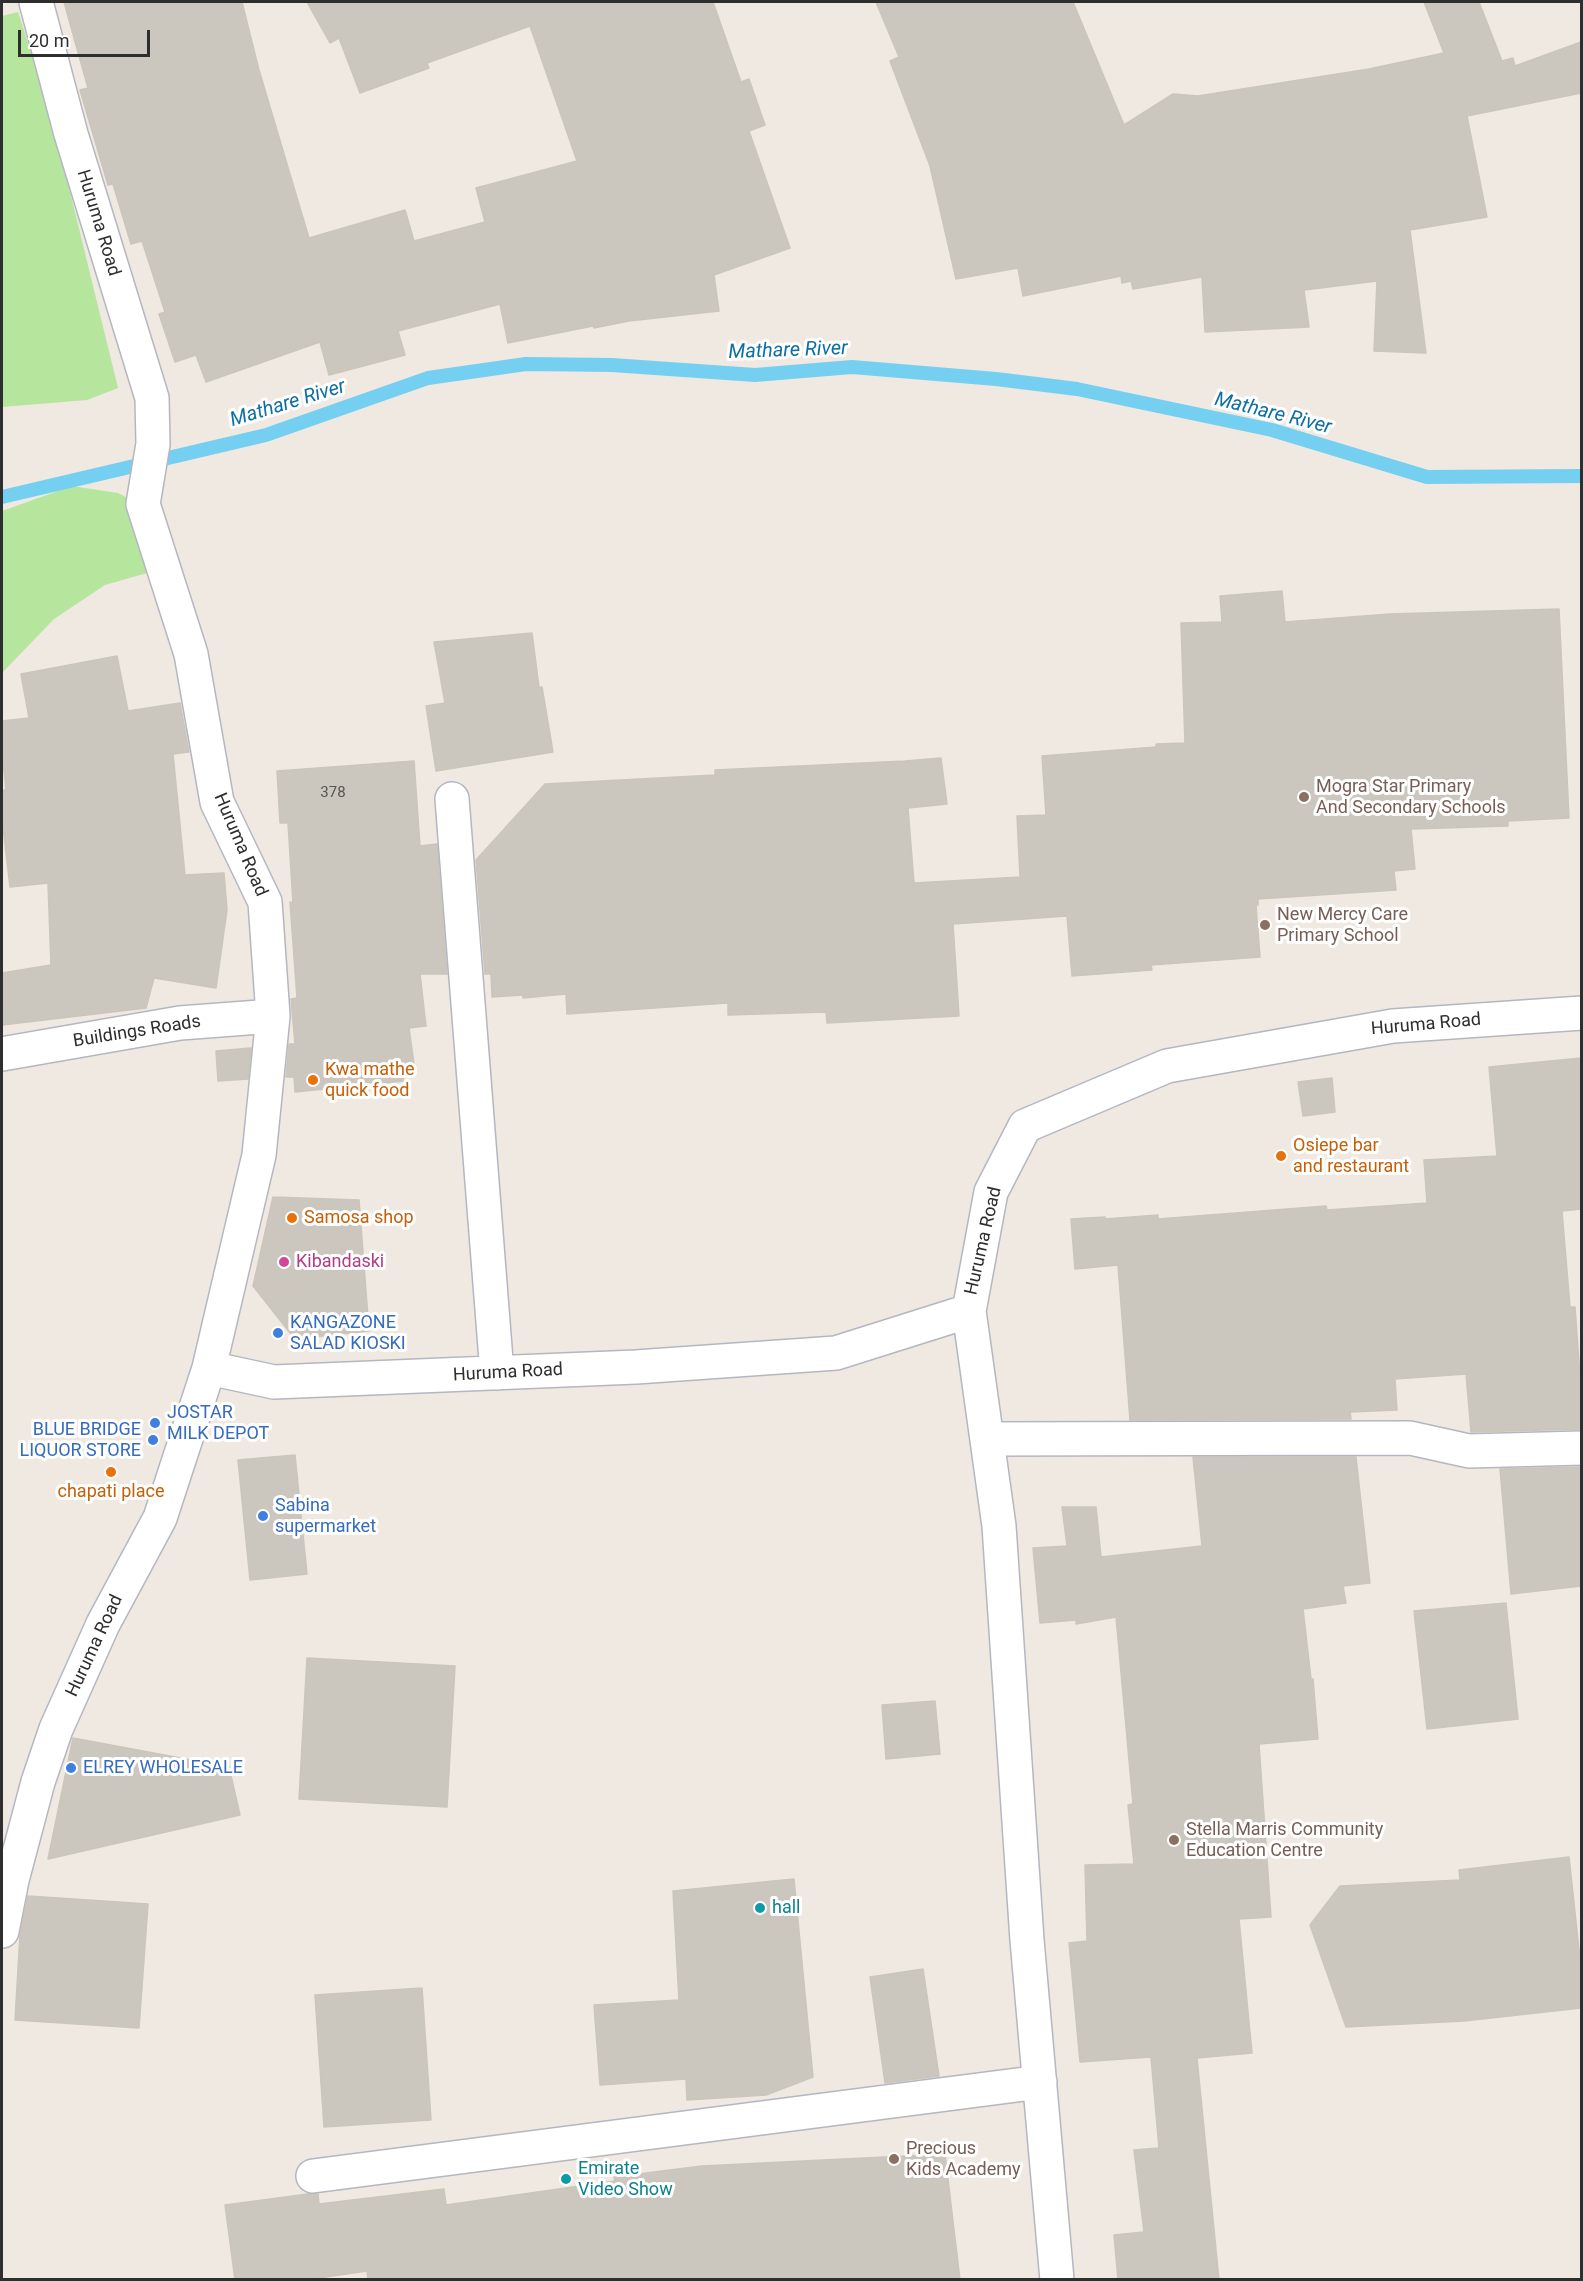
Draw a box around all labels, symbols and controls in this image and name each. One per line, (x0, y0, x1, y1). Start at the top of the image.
scale bar (21, 18, 153, 56)
text: 20 m (29, 30, 69, 51)
street label: Huruma Road (72, 167, 124, 279)
water label: Mathare River (728, 337, 848, 365)
water label: Mathare River (227, 375, 349, 433)
water label: Mathare River (1212, 388, 1334, 440)
place label: Mogra Star Primary And Secondary Schools (1316, 776, 1506, 818)
house number: 378 (320, 784, 346, 802)
street label: Huruma Road (209, 790, 271, 900)
marker: Mogra Star Primary And Secondary Schools (1297, 790, 1311, 804)
place label: New Mercy Care Primary School (1277, 904, 1408, 946)
marker: New Mercy Care Primary School (1258, 918, 1272, 932)
street label: Huruma Road (1370, 1009, 1482, 1041)
street label: Buildings Roads (72, 1011, 202, 1053)
place label: Kwa mathe quick food (325, 1059, 414, 1102)
marker: Kwa mathe quick food (306, 1073, 320, 1087)
place label: Osiepe bar and restaurant (1293, 1135, 1409, 1178)
marker: Osiepe bar and restaurant (1274, 1149, 1288, 1163)
street label: Huruma Road (961, 1185, 1007, 1297)
place label: Samosa shop (304, 1207, 414, 1229)
marker: Samosa shop (285, 1211, 299, 1225)
place label: Kibandaski (296, 1251, 384, 1273)
marker: Kibandaski (277, 1255, 291, 1269)
place label: KANGAZONE SALAD KIOSKI (290, 1312, 406, 1354)
marker: KANGAZONE SALAD KIOSKI (271, 1326, 285, 1340)
street label: Huruma Road (452, 1359, 564, 1387)
place label: JOSTAR MILK DEPOT (167, 1402, 269, 1444)
marker: JOSTAR MILK DEPOT (148, 1416, 162, 1430)
place label: BLUE BRIDGE LIQUOR STORE (20, 1419, 141, 1462)
marker: BLUE BRIDGE LIQUOR STORE (146, 1433, 160, 1447)
marker: chapati place (104, 1465, 118, 1479)
place label: chapati place (58, 1481, 164, 1503)
place label: Sabina supermarket (275, 1495, 376, 1538)
marker: Sabina supermarket (256, 1509, 270, 1523)
street label: Huruma Road (62, 1592, 128, 1700)
place label: ELREY WHOLESALE (83, 1757, 243, 1779)
marker: ELREY WHOLESALE (64, 1761, 78, 1775)
place label: Stella Marris Community Education Centre (1186, 1819, 1383, 1862)
marker: Stella Marris Community Education Centre (1167, 1833, 1181, 1847)
place label: hall (772, 1897, 800, 1919)
marker: hall (753, 1901, 767, 1915)
place label: Precious Kids Academy (906, 2138, 1021, 2180)
marker: Precious Kids Academy (887, 2152, 901, 2166)
place label: Emirate Video Show (578, 2158, 673, 2200)
marker: Emirate Video Show (559, 2172, 573, 2186)

